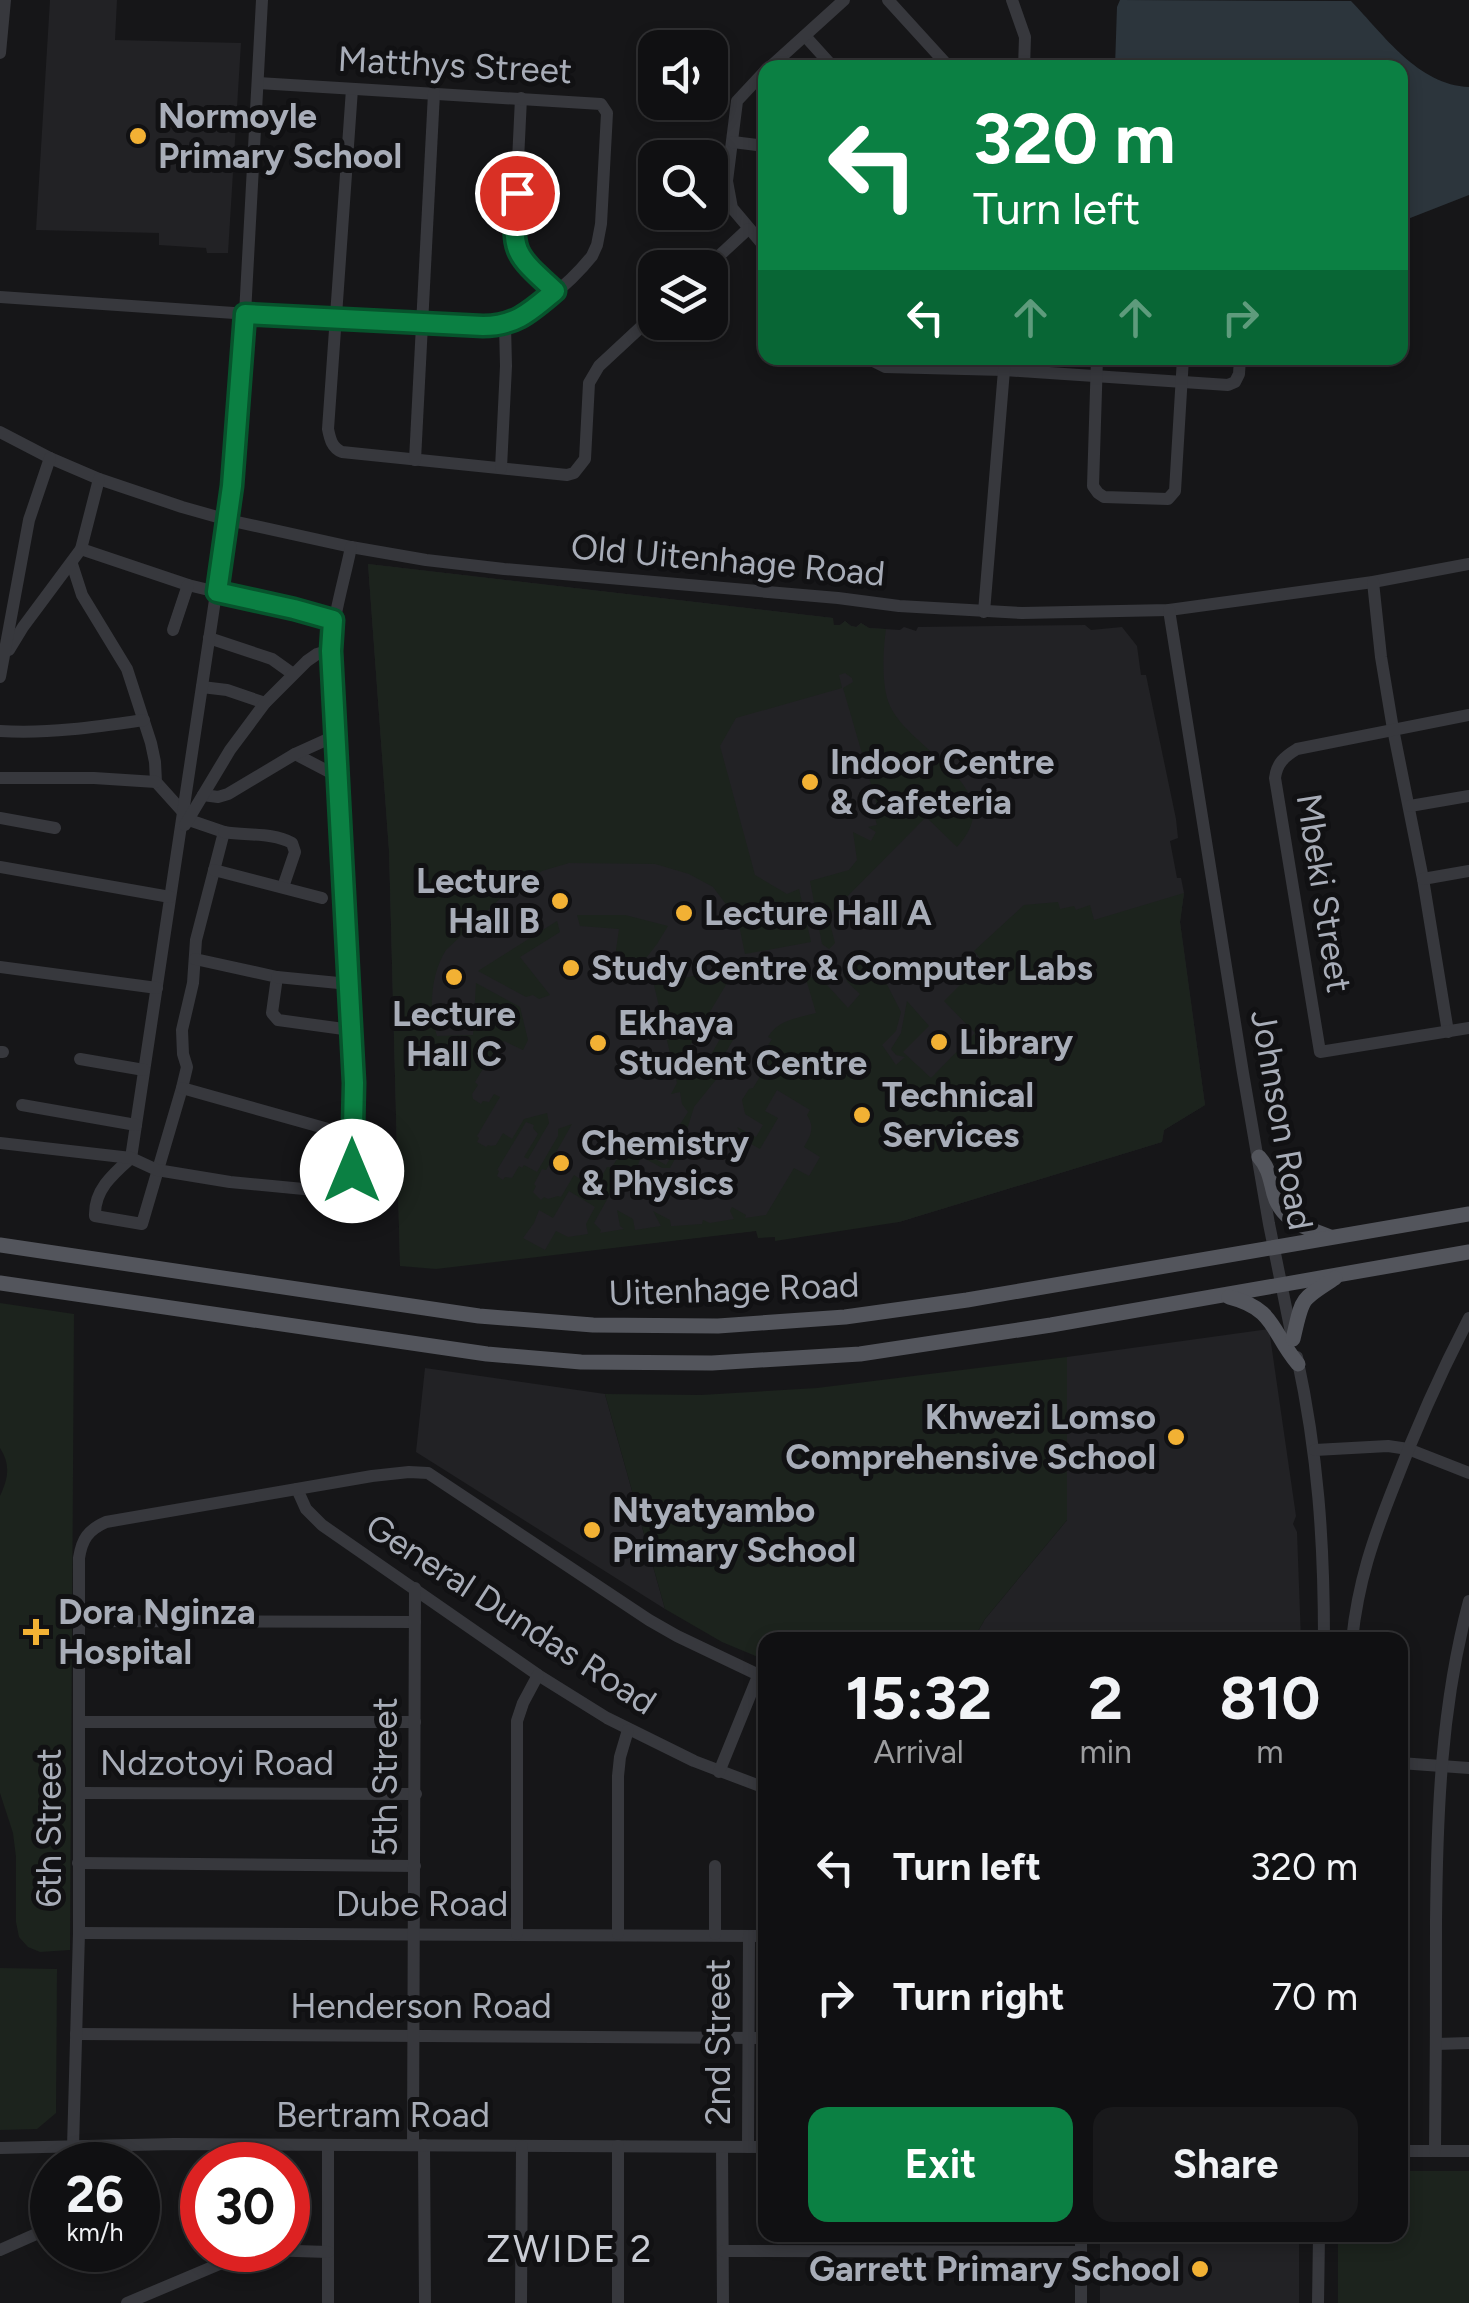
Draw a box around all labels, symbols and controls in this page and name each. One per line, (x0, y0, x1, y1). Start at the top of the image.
map controls (638, 30, 728, 340)
button: sound (638, 30, 728, 120)
street label: Matthys Street (337, 38, 573, 92)
place label: Normoyle Primary School (158, 95, 402, 177)
text: 320 m (973, 96, 1176, 181)
icon: left (808, 100, 938, 230)
marker: Normoyle Primary School (127, 125, 149, 147)
button: search (638, 140, 728, 230)
pin (475, 151, 560, 236)
icon: arrive (490, 166, 545, 221)
text: Turn left (973, 181, 1140, 235)
button: layers (638, 250, 728, 340)
icon: left (898, 290, 953, 345)
icon: ahead (1003, 290, 1058, 345)
icon: ahead (1108, 290, 1163, 345)
icon: right (1213, 290, 1268, 345)
street label: Old Uitenhage Road (569, 525, 887, 595)
place label: Indoor Centre & Cafeteria (830, 741, 1054, 823)
marker: Indoor Centre & Cafeteria (799, 771, 821, 793)
street label: Mbeki Street (1288, 790, 1360, 996)
place label: Lecture Hall B (416, 860, 540, 942)
marker: Lecture Hall B (549, 890, 571, 912)
place label: Lecture Hall A (704, 892, 932, 934)
marker: Lecture Hall A (673, 902, 695, 924)
place label: Study Centre & Computer Labs (591, 947, 1093, 989)
marker: Study Centre & Computer Labs (560, 957, 582, 979)
marker: Lecture Hall C (443, 966, 465, 988)
place label: Lecture Hall C (392, 993, 516, 1075)
place label: Ekhaya Student Centre (618, 1002, 867, 1084)
street label: Johnson Road (1242, 1007, 1322, 1233)
place label: Library (959, 1021, 1074, 1063)
marker: Library (928, 1031, 950, 1053)
marker: Ekhaya Student Centre (587, 1032, 609, 1054)
place label: Technical Services (882, 1074, 1034, 1156)
marker: Technical Services (851, 1104, 873, 1126)
position arrow (300, 1119, 404, 1223)
place label: Chemistry & Physics (581, 1122, 750, 1204)
marker: Chemistry & Physics (550, 1152, 572, 1174)
street label: Uitenhage Road (608, 1264, 860, 1314)
place label: Khwezi Lomso Comprehensive School (785, 1396, 1156, 1478)
marker: Khwezi Lomso Comprehensive School (1165, 1426, 1187, 1448)
place label: Ntyatyambo Primary School (612, 1489, 856, 1571)
street label: General Dundas Road (358, 1505, 664, 1723)
marker: Ntyatyambo Primary School (581, 1519, 603, 1541)
place label: Dora Nginza Hospital (58, 1591, 256, 1673)
marker: Dora Nginza Hospital (23, 1619, 49, 1645)
text: 15:32 (846, 1662, 992, 1734)
text: 2 (1088, 1662, 1123, 1734)
text: 810 (1220, 1662, 1320, 1734)
street label: 5th Street (364, 1697, 406, 1857)
text: Arrival (874, 1733, 964, 1771)
text: min (1079, 1733, 1132, 1771)
text: m (1256, 1733, 1284, 1771)
street label: Ndzotoyi Road (100, 1742, 334, 1784)
street label: 6th Street (28, 1748, 70, 1908)
icon: left (808, 1840, 863, 1895)
text: Turn left (893, 1844, 1041, 1890)
text: 320 m (1250, 1844, 1358, 1890)
street label: Dube Road (336, 1883, 508, 1925)
street label: 2nd Street (697, 1959, 739, 2125)
icon: right (808, 1970, 863, 2025)
text: Turn right (893, 1974, 1065, 2020)
text: 70 m (1272, 1974, 1358, 2020)
street label: Henderson Road (290, 1985, 552, 2027)
street label: Bertram Road (276, 2094, 490, 2136)
button: Exit (808, 2107, 1073, 2222)
button: Share (1093, 2107, 1358, 2222)
speed limit sign: 30 (180, 2142, 310, 2272)
text: 26 (66, 2164, 124, 2225)
text: km/h (66, 2217, 124, 2247)
district label: ZWIDE 2 (486, 2226, 654, 2272)
place label: Garrett Primary School (809, 2248, 1180, 2290)
marker: Garrett Primary School (1189, 2258, 1211, 2280)

